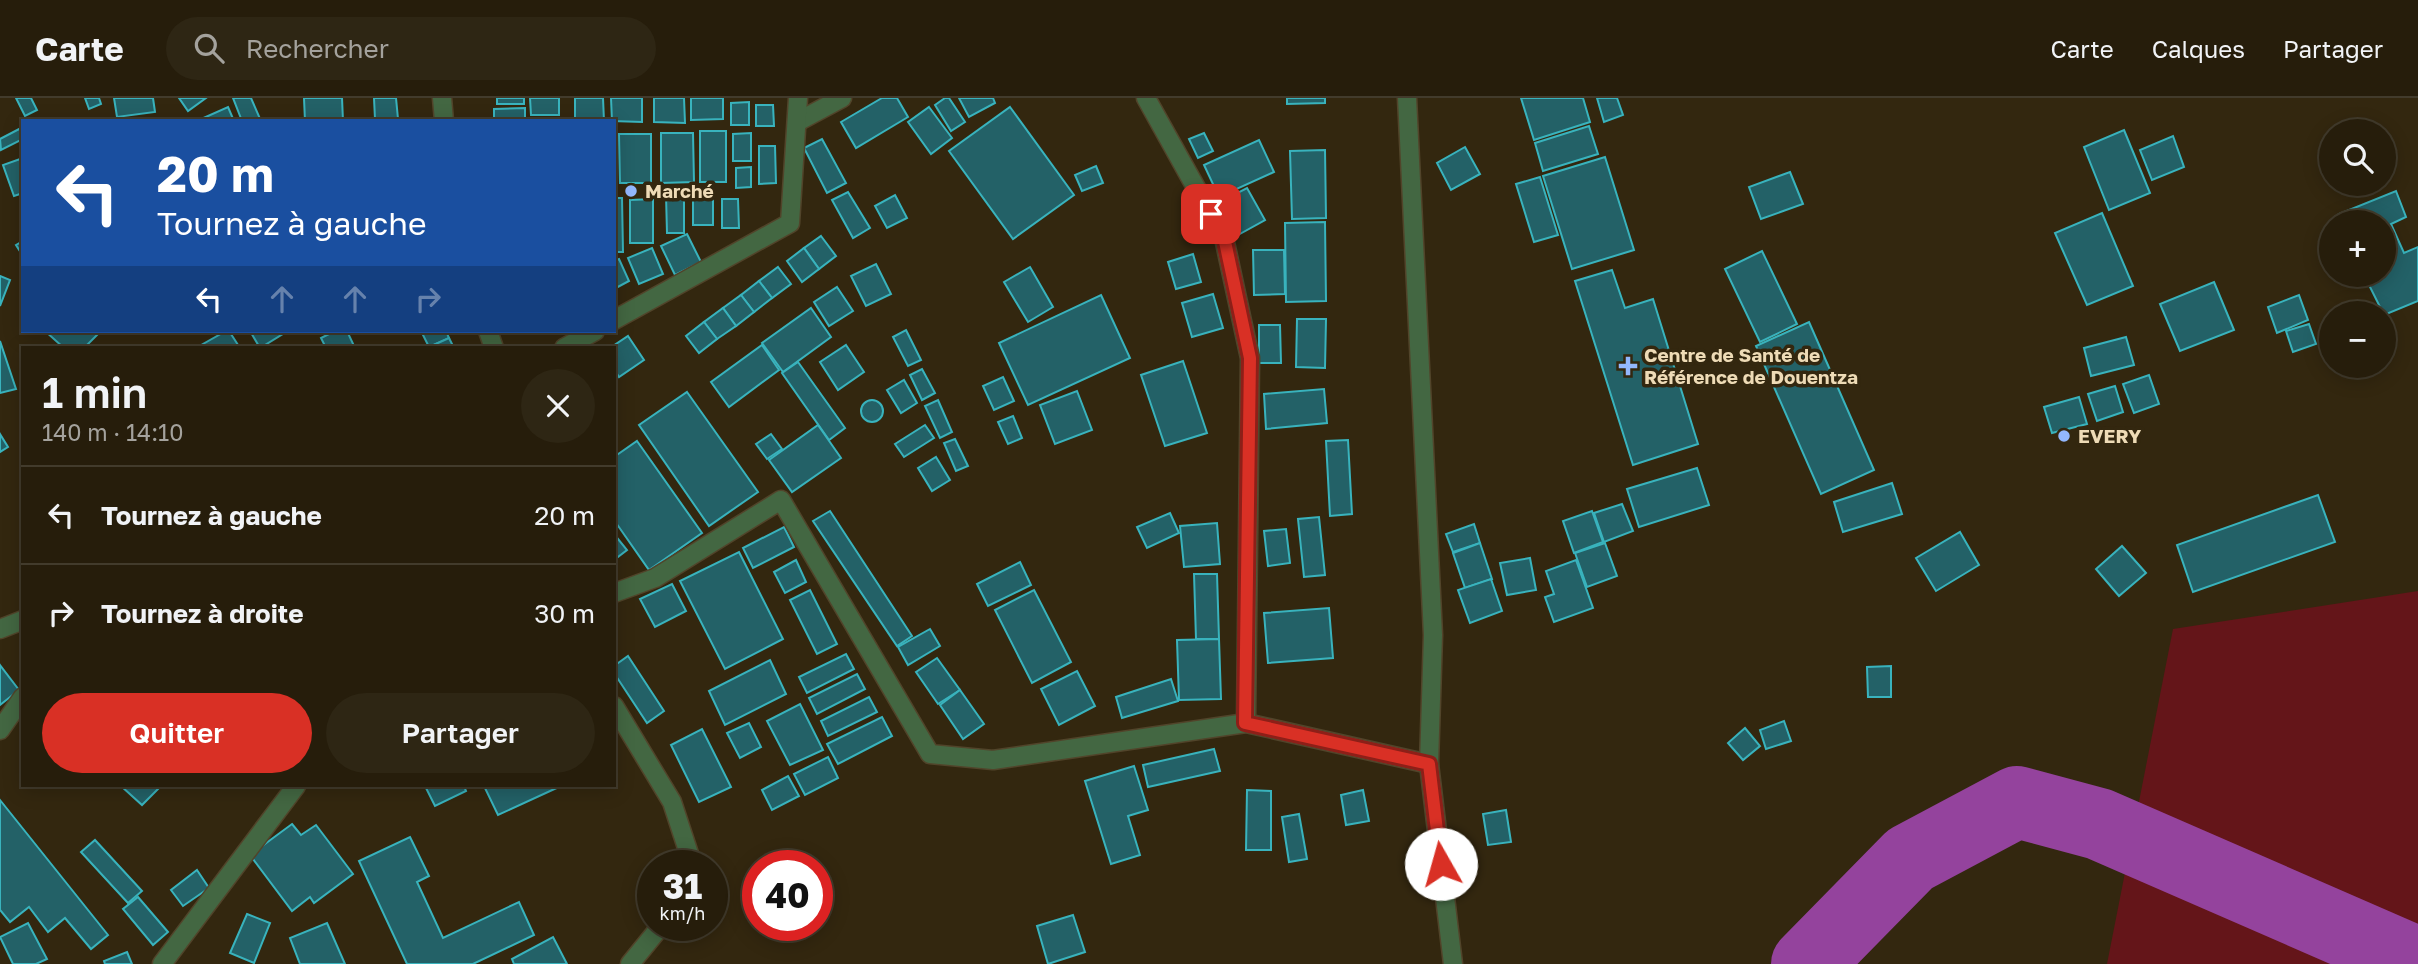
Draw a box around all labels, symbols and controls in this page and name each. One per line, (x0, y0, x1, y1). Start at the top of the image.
search box (166, 17, 656, 80)
text: Carte (35, 29, 124, 68)
icon: search (190, 29, 228, 67)
text: Rechercher (246, 33, 389, 64)
text: Carte (2050, 34, 2114, 63)
text: Calques (2152, 34, 2245, 63)
text: Partager (2283, 34, 2383, 63)
map controls (2319, 119, 2396, 378)
button: search (2319, 119, 2396, 196)
text: 20 m (157, 144, 274, 203)
icon: left (42, 147, 133, 238)
place label: Marché (645, 179, 714, 202)
marker: Marché (623, 183, 639, 199)
pin (1181, 184, 1241, 244)
icon: arrive (1192, 195, 1230, 233)
text: Tournez à gauche (157, 204, 426, 242)
button: + (2319, 210, 2396, 287)
icon: left (190, 280, 228, 318)
icon: ahead (263, 280, 301, 318)
icon: ahead (336, 280, 374, 318)
icon: right (409, 280, 447, 318)
button: − (2319, 301, 2396, 378)
place label: Centre de Santé de Référence de Douentza (1644, 343, 1858, 388)
marker: Centre de Santé de Référence de Douentza (1618, 356, 1638, 376)
text: 1 min (42, 367, 147, 417)
button: close (521, 369, 595, 443)
text: 140 m · 14:10 (42, 418, 183, 446)
place label: EVERY (2078, 424, 2142, 447)
marker: EVERY (2056, 428, 2072, 444)
icon: left (42, 496, 80, 534)
text: Tournez à gauche (101, 500, 322, 531)
text: 20 m (534, 500, 595, 531)
icon: right (42, 594, 80, 632)
text: Tournez à droite (101, 598, 304, 629)
text: 30 m (534, 598, 595, 629)
button: Quitter (42, 693, 312, 773)
button: Partager (326, 693, 595, 773)
position arrow (1404, 827, 1478, 901)
speed limit sign: 40 (742, 850, 833, 941)
text: 31 (663, 865, 702, 907)
text: km/h (660, 902, 705, 924)

